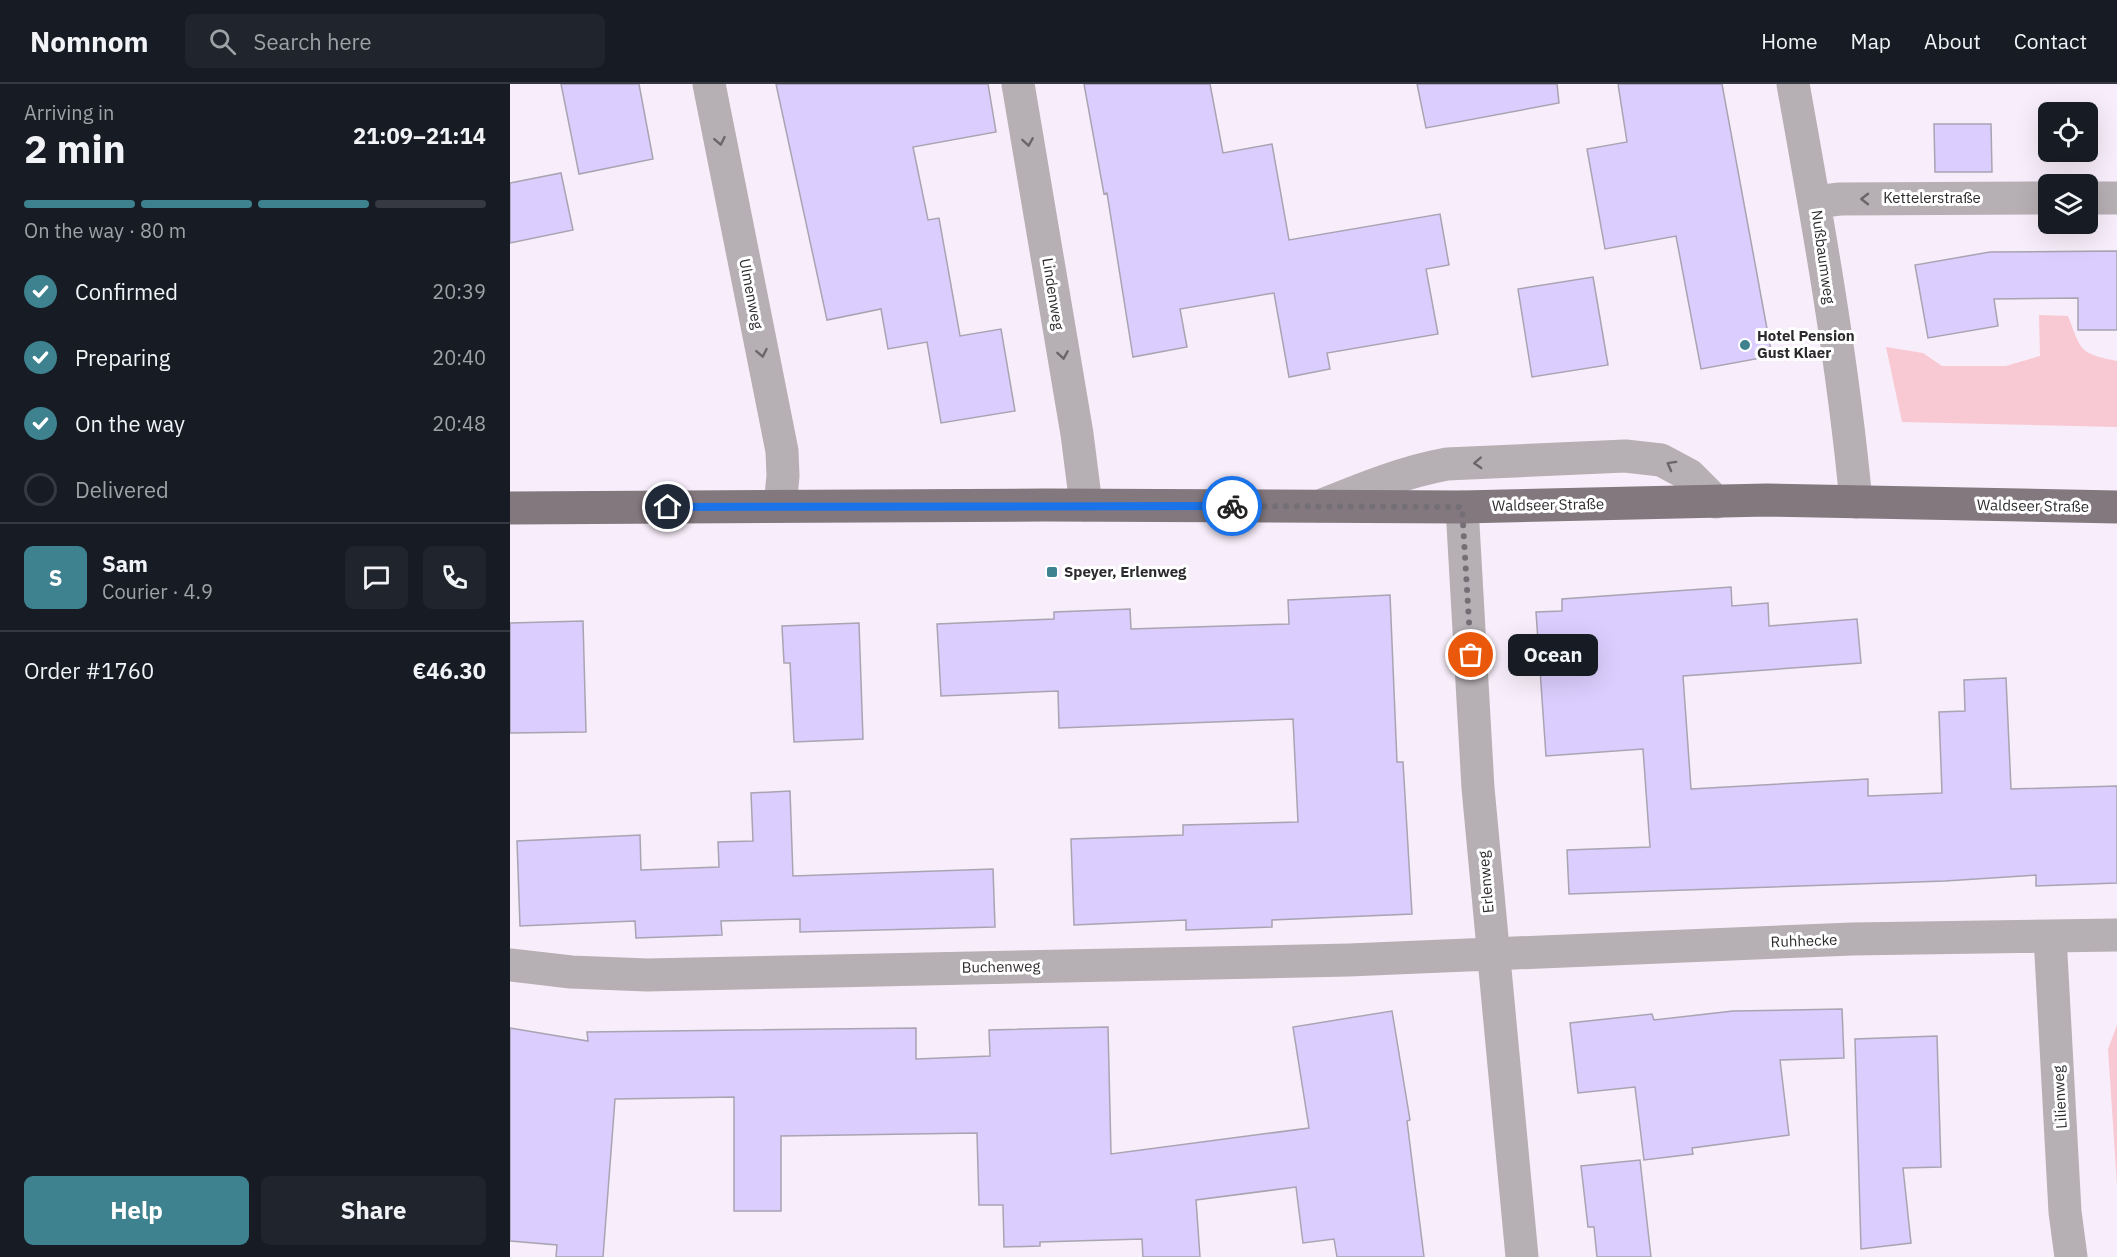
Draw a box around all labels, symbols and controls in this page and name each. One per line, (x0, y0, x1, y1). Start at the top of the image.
search box (185, 14, 605, 68)
text: Nomnom (30, 23, 149, 60)
icon: search (206, 25, 239, 58)
text: Search here (254, 27, 372, 56)
text: Home (1761, 27, 1818, 55)
text: Map (1851, 27, 1891, 55)
text: About (1924, 27, 1981, 55)
text: Contact (2014, 27, 2087, 55)
text: Arriving in (24, 99, 114, 126)
map controls (2038, 102, 2098, 234)
button: locate (2038, 102, 2098, 162)
text: 21:09–21:14 (353, 121, 486, 150)
text: 2 min (24, 123, 126, 174)
one-way arrow (713, 136, 726, 146)
one-way arrow (1021, 137, 1033, 146)
button: layers (2038, 174, 2098, 234)
street label: Kettelerstraße (1883, 188, 1981, 207)
one-way arrow (1860, 193, 1869, 205)
street label: Nußbaumweg (1808, 209, 1839, 305)
text: On the way · 80 m (24, 217, 186, 244)
street label: Ulmenweg (735, 257, 768, 331)
street label: Lindenweg (1038, 257, 1069, 331)
icon: check (24, 275, 57, 308)
text: Confirmed (75, 277, 178, 306)
text: 20:39 (432, 278, 486, 305)
place label: Hotel Pension Gust Klaer (1757, 326, 1855, 362)
marker: Hotel Pension Gust Klaer (1738, 338, 1752, 352)
icon: check (24, 341, 57, 374)
text: Preparing (75, 343, 170, 372)
text: 20:40 (432, 344, 486, 371)
one-way arrow (755, 348, 768, 358)
one-way arrow (1057, 350, 1069, 359)
icon: check (24, 407, 57, 440)
text: On the way (75, 409, 185, 438)
text: 20:48 (432, 410, 486, 437)
one-way arrow (1473, 456, 1482, 469)
one-way arrow (1667, 461, 1677, 472)
text: Delivered (75, 475, 169, 504)
courier (1202, 476, 1262, 536)
pin (642, 481, 693, 532)
icon: home (651, 490, 684, 523)
icon: bike (1216, 490, 1249, 523)
street label: Waldseer Straße (1492, 494, 1604, 515)
street label: Waldseer Straße (1977, 495, 2089, 516)
button: chat (345, 546, 408, 609)
button: phone (423, 546, 486, 609)
text: Sam (102, 549, 148, 578)
place label: Speyer, Erlenweg (1064, 562, 1187, 581)
text: S (49, 563, 62, 592)
marker: Speyer, Erlenweg (1045, 565, 1059, 579)
text: Courier · 4.9 (102, 578, 213, 605)
pin (1445, 629, 1496, 680)
callout: Ocean (1507, 634, 1597, 676)
icon: bag (1454, 638, 1487, 671)
text: Ocean (1523, 641, 1583, 668)
text: Order #1760 (24, 656, 154, 685)
text: €46.30 (413, 656, 486, 685)
street label: Erlenweg (1473, 850, 1498, 914)
street label: Ruhhecke (1770, 930, 1838, 951)
street label: Buchenweg (961, 956, 1041, 977)
street label: Lilienweg (2048, 1065, 2071, 1129)
button: Help (24, 1176, 249, 1245)
button: Share (261, 1176, 486, 1245)

